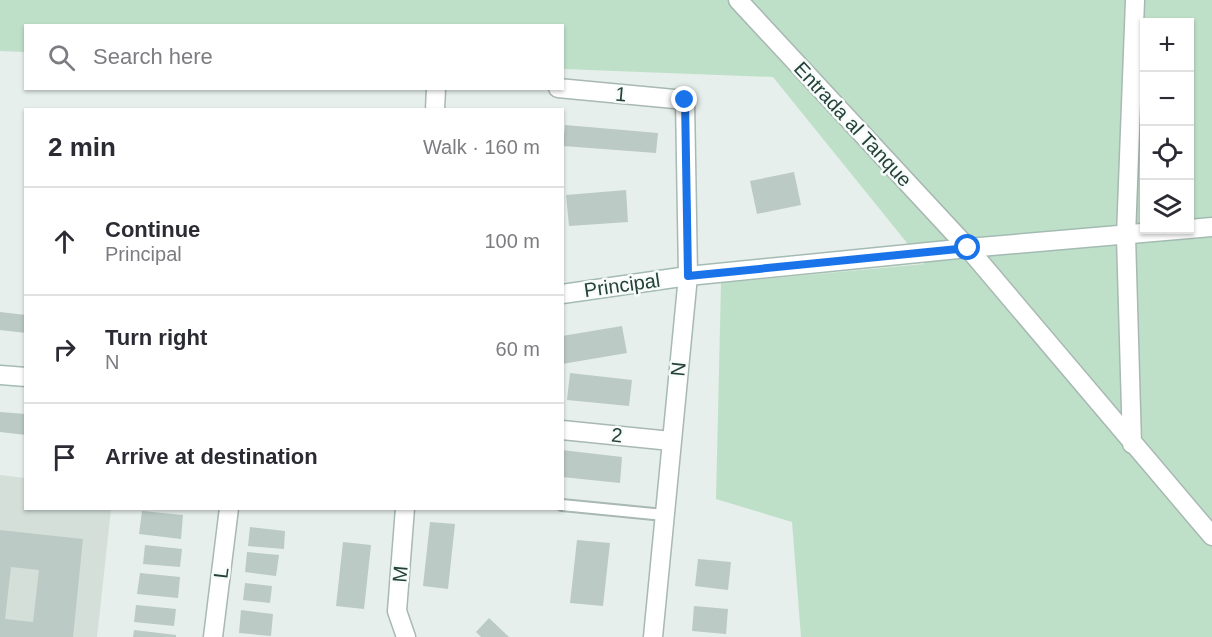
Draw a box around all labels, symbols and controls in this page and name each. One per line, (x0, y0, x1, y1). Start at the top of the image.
map controls (1140, 18, 1194, 234)
button: + (1140, 18, 1194, 72)
search box (24, 24, 564, 90)
icon: search (45, 41, 78, 74)
text: Search here (93, 44, 213, 69)
street label: Entrada al Tanque (790, 57, 916, 191)
button: − (1140, 72, 1194, 126)
street label: 1 (614, 83, 628, 105)
route end (671, 86, 697, 112)
button: locate (1140, 126, 1194, 180)
text: 2 min (48, 132, 116, 162)
text: Walk · 160 m (423, 136, 540, 158)
button: layers (1140, 180, 1194, 234)
text: Continue (105, 217, 200, 242)
icon: ahead (48, 225, 81, 258)
text: 100 m (484, 230, 540, 252)
route start (954, 234, 980, 260)
text: Principal (105, 243, 182, 265)
street label: Principal (582, 269, 662, 301)
text: Turn right (105, 325, 207, 350)
icon: right (48, 333, 81, 366)
text: 60 m (496, 338, 540, 360)
text: N (105, 351, 119, 373)
street label: N (666, 361, 690, 377)
street label: 2 (610, 424, 624, 446)
icon: arrive (48, 441, 81, 474)
text: Arrive at destination (105, 444, 318, 469)
street label: M (388, 565, 412, 583)
street label: L (209, 566, 233, 580)

